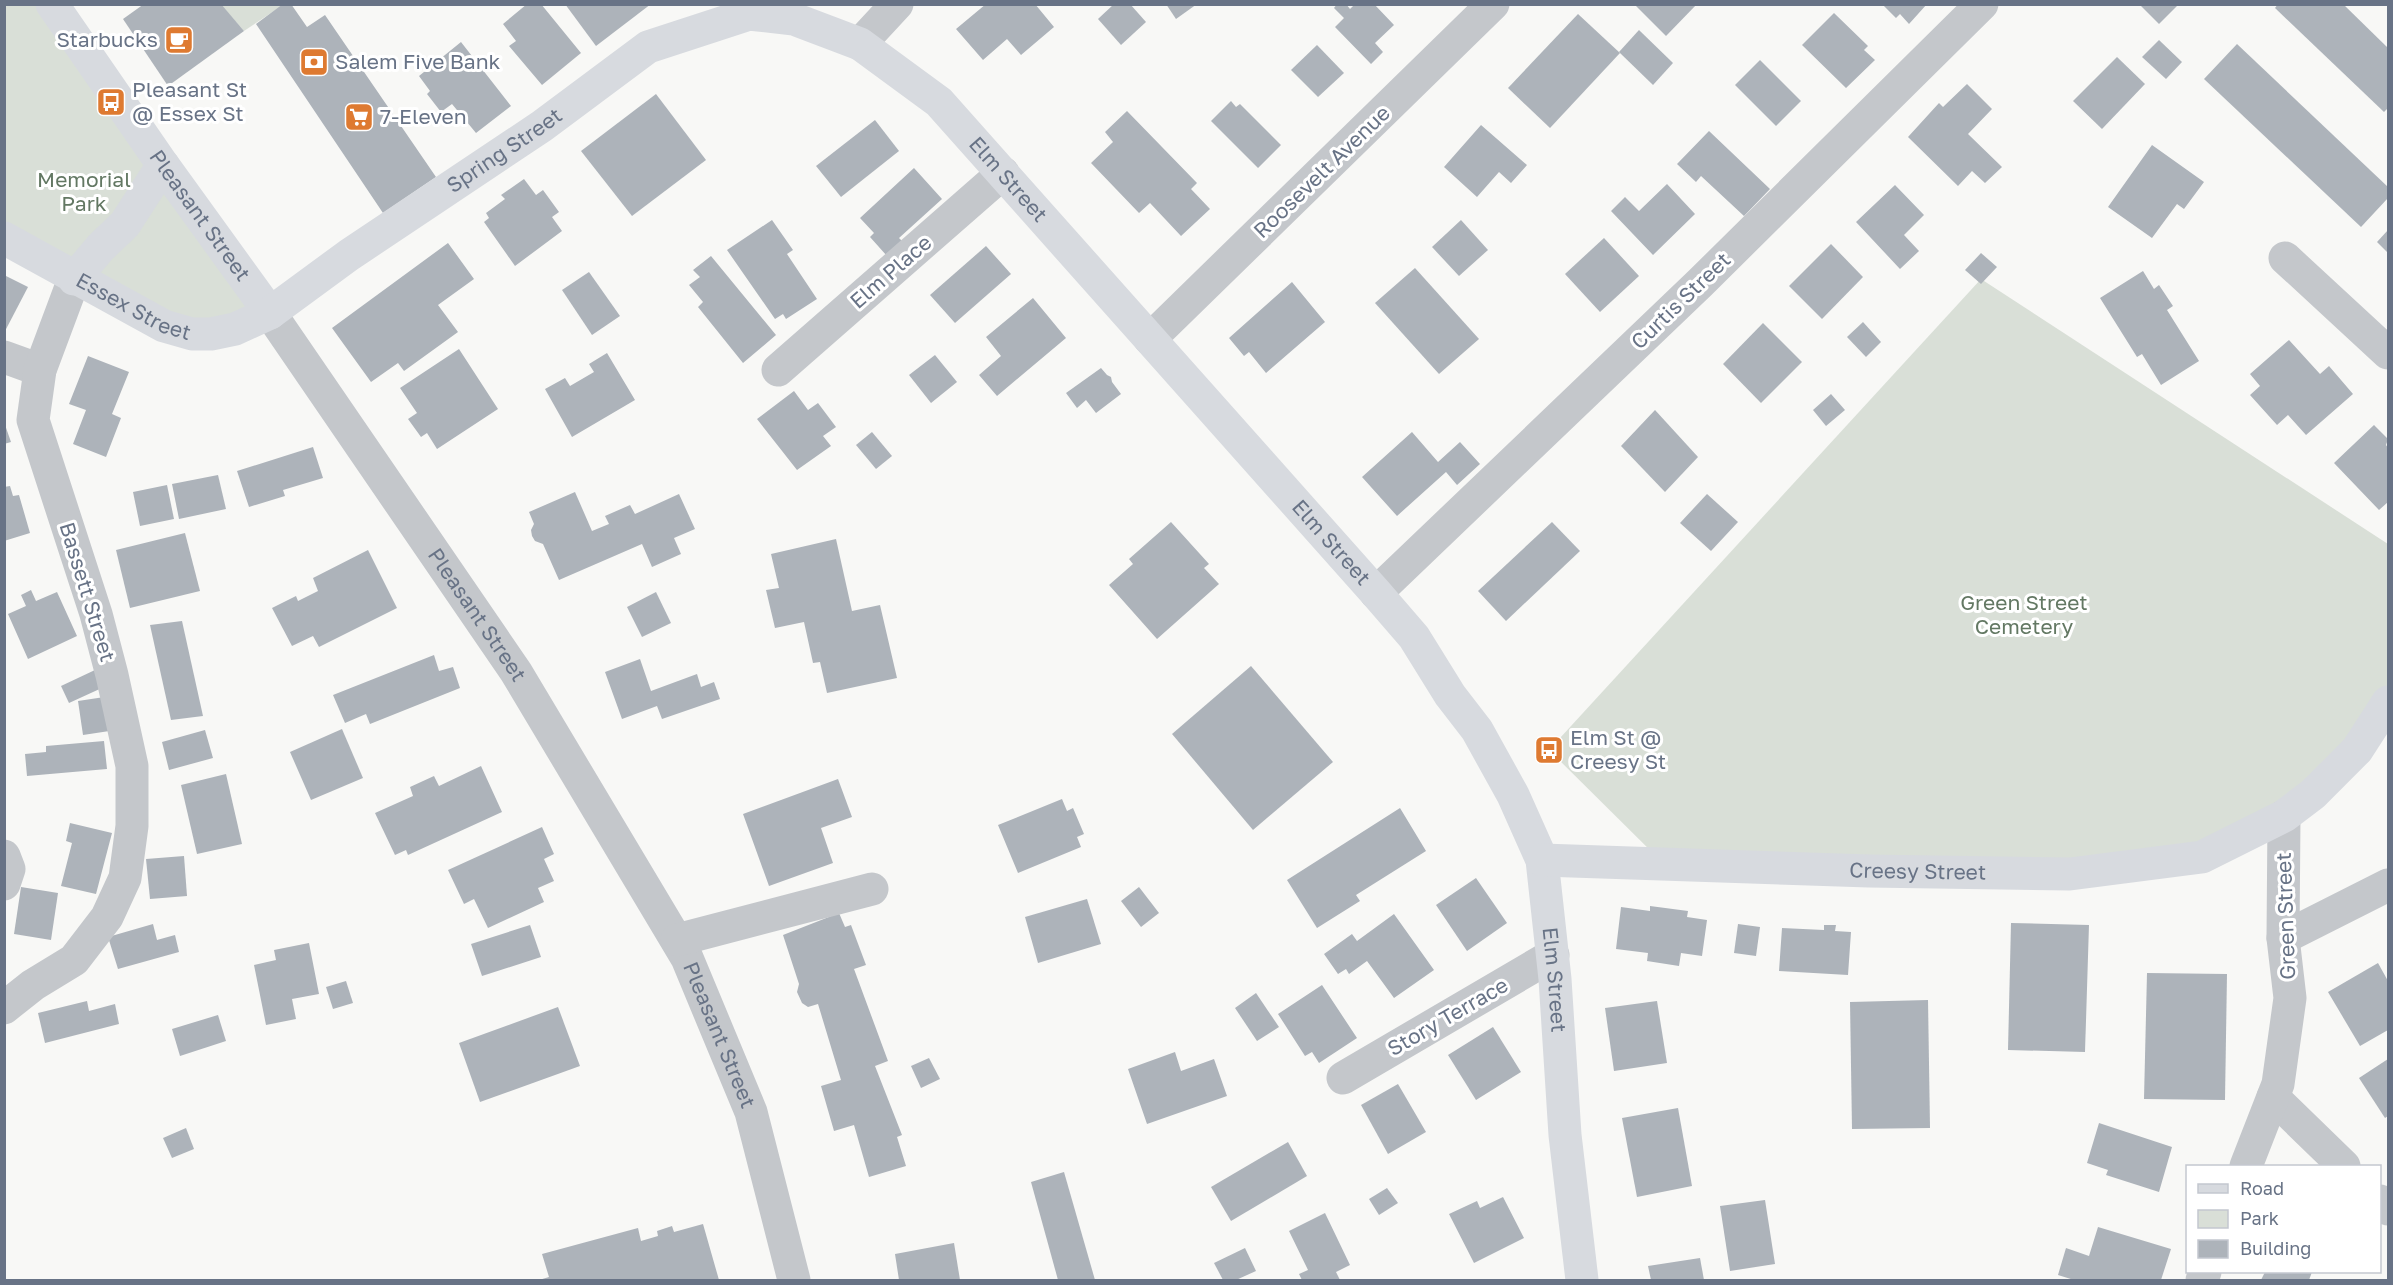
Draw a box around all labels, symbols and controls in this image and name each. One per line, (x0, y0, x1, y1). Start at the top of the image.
cafe icon: Starbucks (163, 24, 195, 56)
place label: Starbucks (56, 26, 158, 52)
bank icon: Salem Five Bank (298, 46, 330, 78)
place label: Salem Five Bank (335, 48, 501, 74)
place label: Pleasant St @ Essex St (132, 76, 247, 126)
bus stop icon: Pleasant St @ Essex St (95, 86, 127, 118)
street label: Roosevelt Avenue (1248, 99, 1395, 243)
supermarket icon: 7-Eleven (343, 101, 375, 133)
street label: Spring Street (441, 102, 567, 198)
place label: 7-Eleven (380, 103, 467, 129)
street label: Elm Street (964, 131, 1054, 227)
street label: Pleasant Street (144, 144, 257, 286)
park label: Memorial Park (37, 166, 131, 216)
street label: Elm Place (844, 229, 936, 314)
street label: Curtis Street (1625, 246, 1735, 354)
street label: Essex Street (72, 266, 194, 345)
street label: Elm Street (1287, 494, 1377, 590)
street label: Bassett Street (54, 519, 121, 665)
street label: Pleasant Street (423, 543, 533, 686)
park label: Green Street Cemetery (1960, 589, 2088, 639)
place label: Elm St @ Creesy St (1570, 724, 1666, 774)
bus stop icon: Elm St @ Creesy St (1533, 734, 1565, 766)
street label: Green Street (2270, 852, 2300, 980)
street label: Creesy Street (1849, 856, 1987, 885)
street label: Elm Street (1537, 926, 1572, 1033)
street label: Pleasant Street (678, 958, 762, 1112)
street label: Story Terrace (1383, 971, 1512, 1061)
legend (2186, 1165, 2381, 1273)
text: Road (2240, 1177, 2284, 1199)
text: Park (2240, 1207, 2279, 1229)
text: Building (2240, 1237, 2311, 1259)

